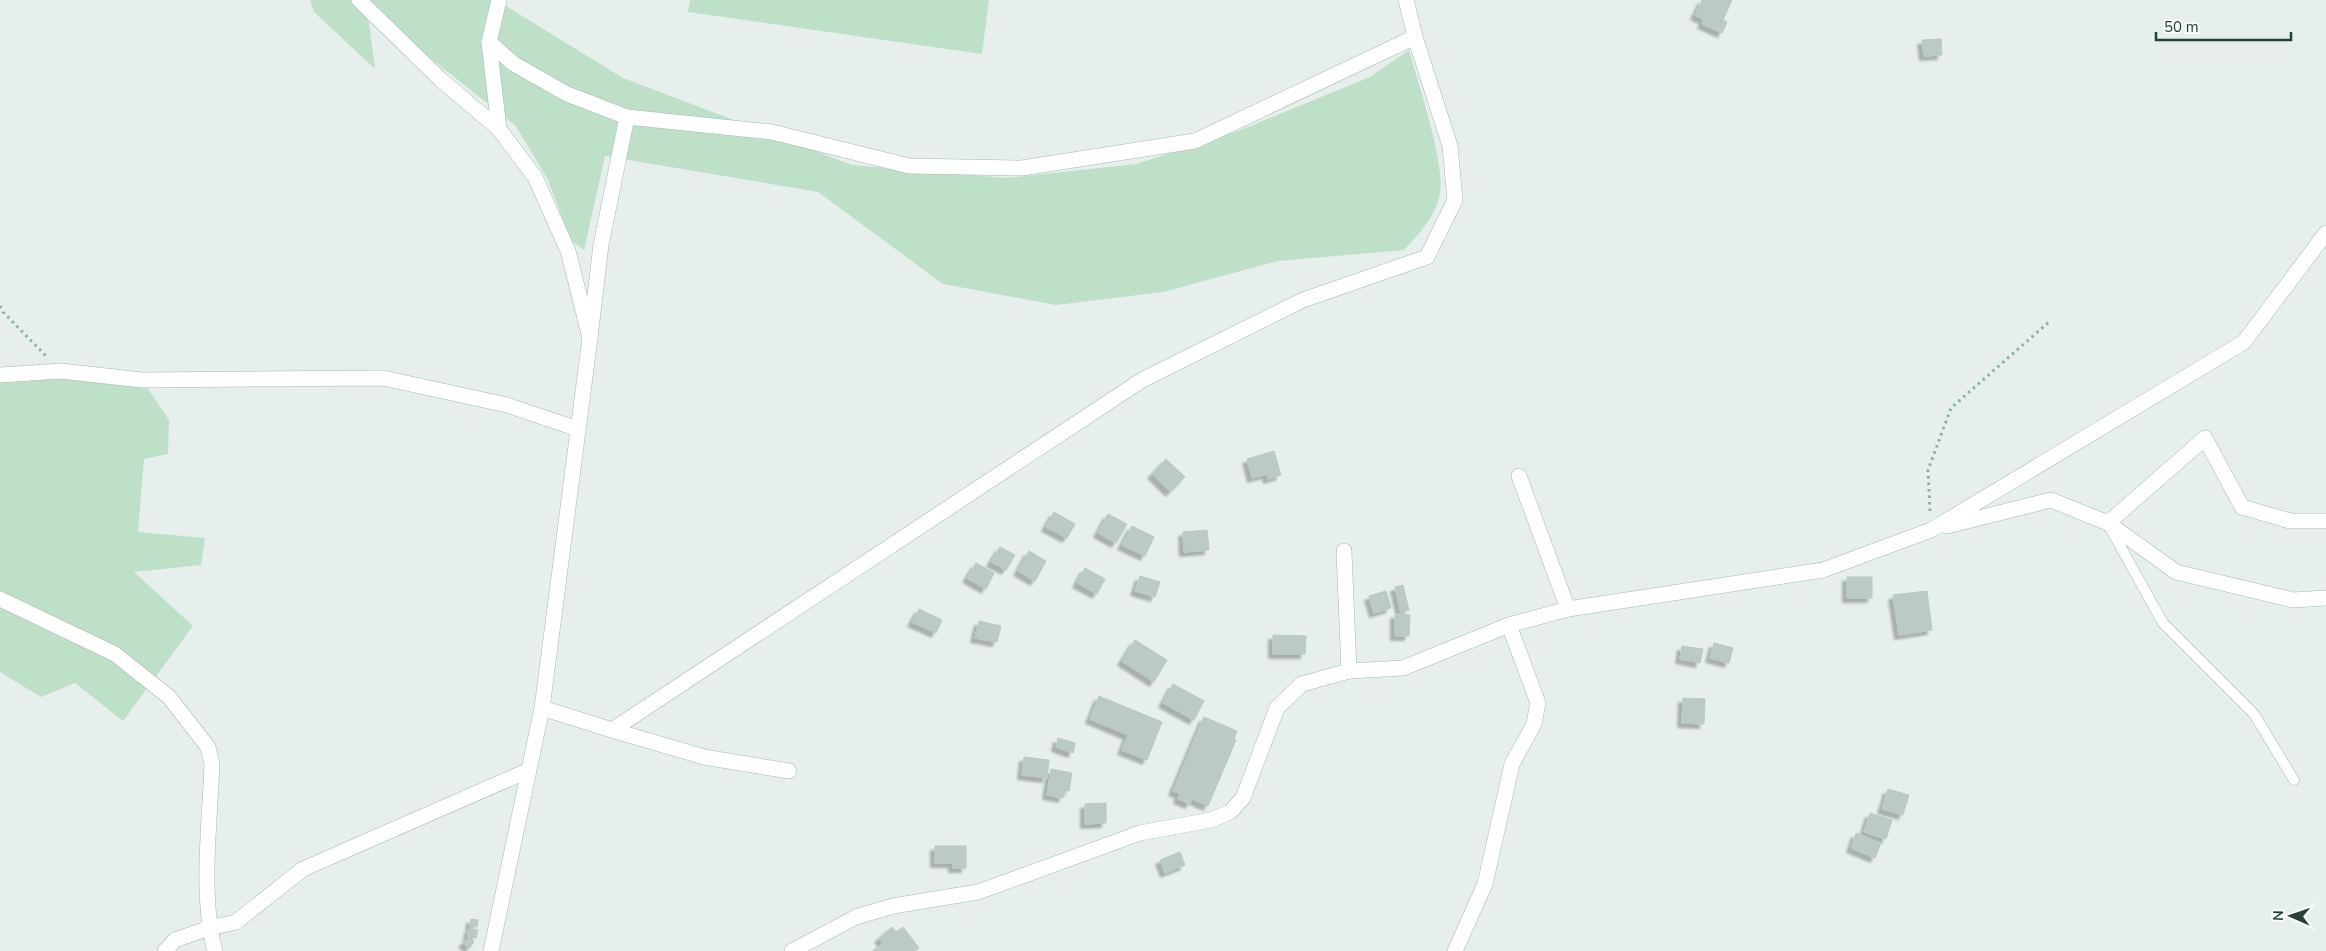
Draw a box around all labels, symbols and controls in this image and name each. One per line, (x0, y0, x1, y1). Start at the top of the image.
scale bar (2156, 10, 2291, 42)
text: 50 m (2164, 17, 2199, 37)
north arrow (2266, 891, 2316, 941)
text: N (2269, 910, 2288, 921)

